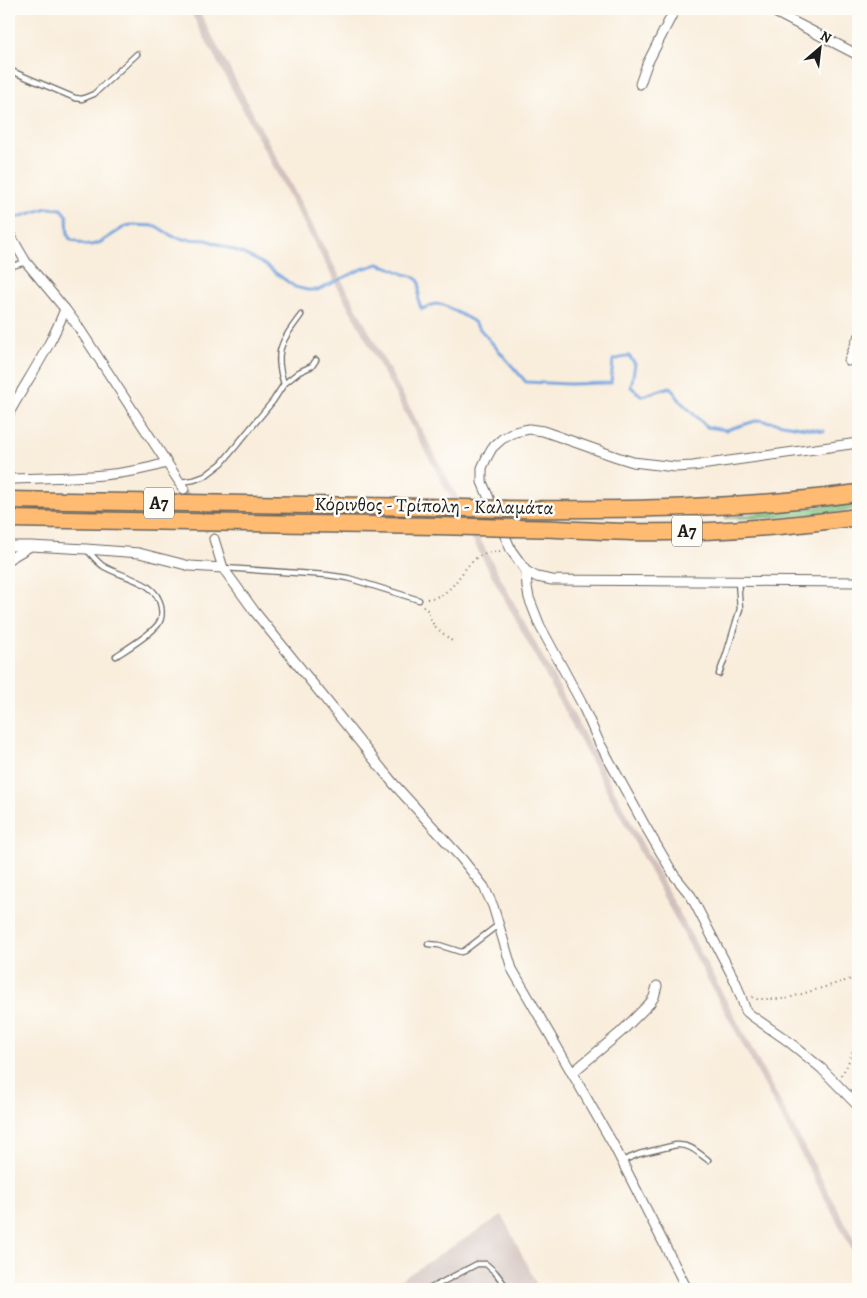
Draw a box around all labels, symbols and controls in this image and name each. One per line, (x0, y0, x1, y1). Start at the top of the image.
north arrow (794, 22, 844, 72)
text: N (817, 26, 835, 48)
road number: Α7 (144, 488, 174, 518)
street label: Κόρινθος - Τρίπολη - Καλαμάτα (314, 491, 554, 521)
road number: Α7 (672, 516, 702, 546)

